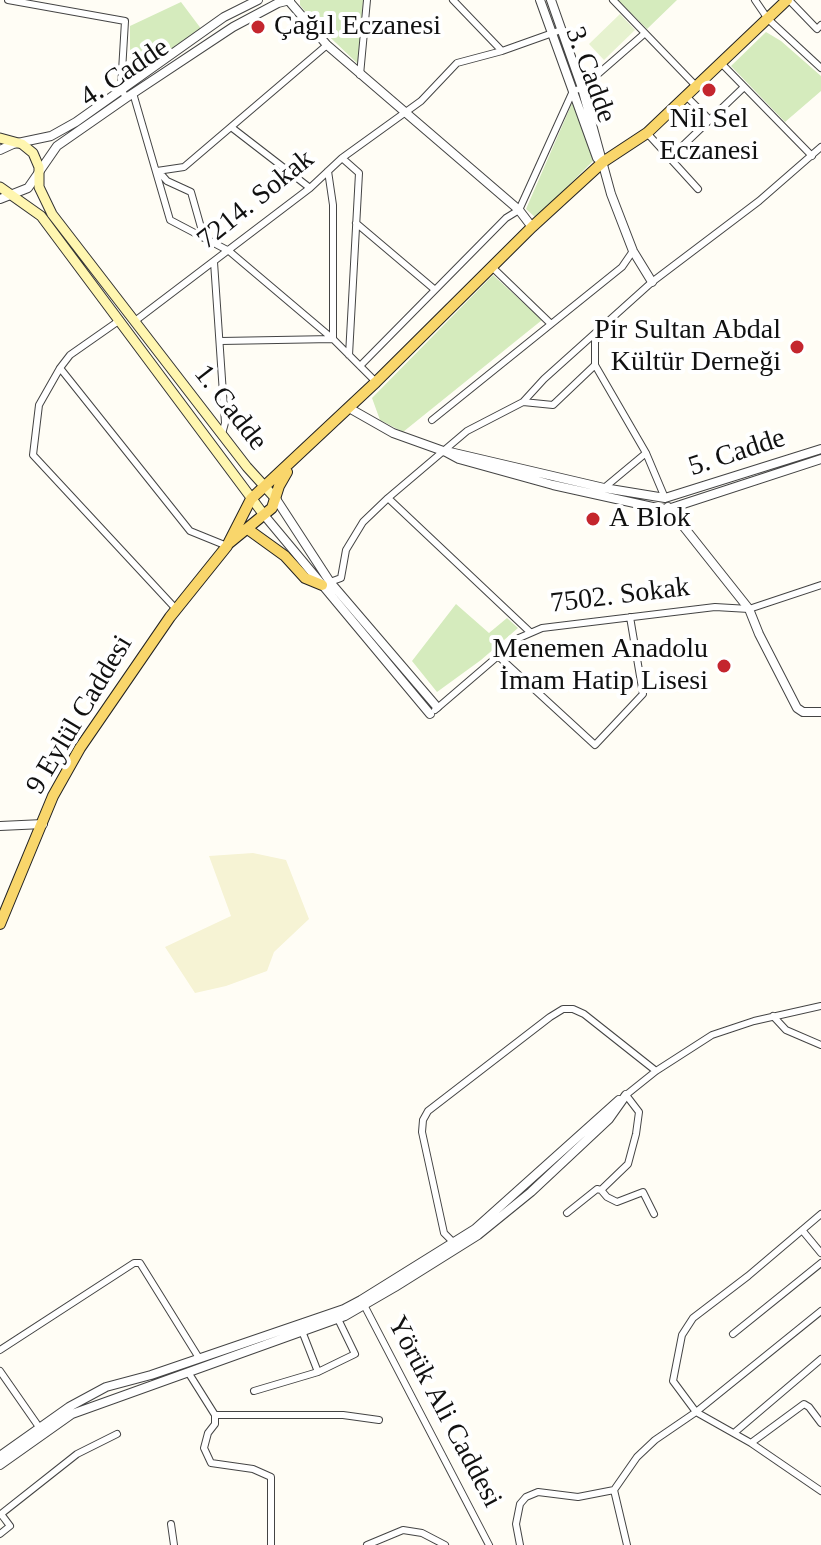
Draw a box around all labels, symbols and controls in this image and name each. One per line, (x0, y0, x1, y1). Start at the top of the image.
place label: Çağıl Eczanesi (274, 10, 441, 44)
marker: Çağıl Eczanesi (249, 18, 267, 36)
street label: 3. Cadde (557, 22, 623, 128)
street label: 4. Cadde (74, 31, 176, 115)
marker: Nil Sel Eczanesi (700, 81, 718, 99)
place label: Nil Sel Eczanesi (659, 103, 759, 169)
street label: 7214. Sokak (191, 143, 321, 257)
place label: Pir Sultan Abdal Kültür Derneği (594, 314, 781, 380)
marker: Pir Sultan Abdal Kültür Derneği (788, 338, 806, 356)
street label: 1. Cadde (186, 358, 274, 458)
street label: 5. Cadde (684, 422, 790, 484)
place label: A Blok (609, 502, 691, 536)
marker: A Blok (584, 510, 602, 528)
street label: 7502. Sokak (548, 571, 692, 621)
street label: 9 Eylül Caddesi (20, 630, 140, 800)
place label: Menemen Anadolu İmam Hatip Lisesi (493, 633, 708, 699)
marker: Menemen Anadolu İmam Hatip Lisesi (715, 657, 733, 675)
street label: Yörük Ali Caddesi (380, 1311, 508, 1513)

